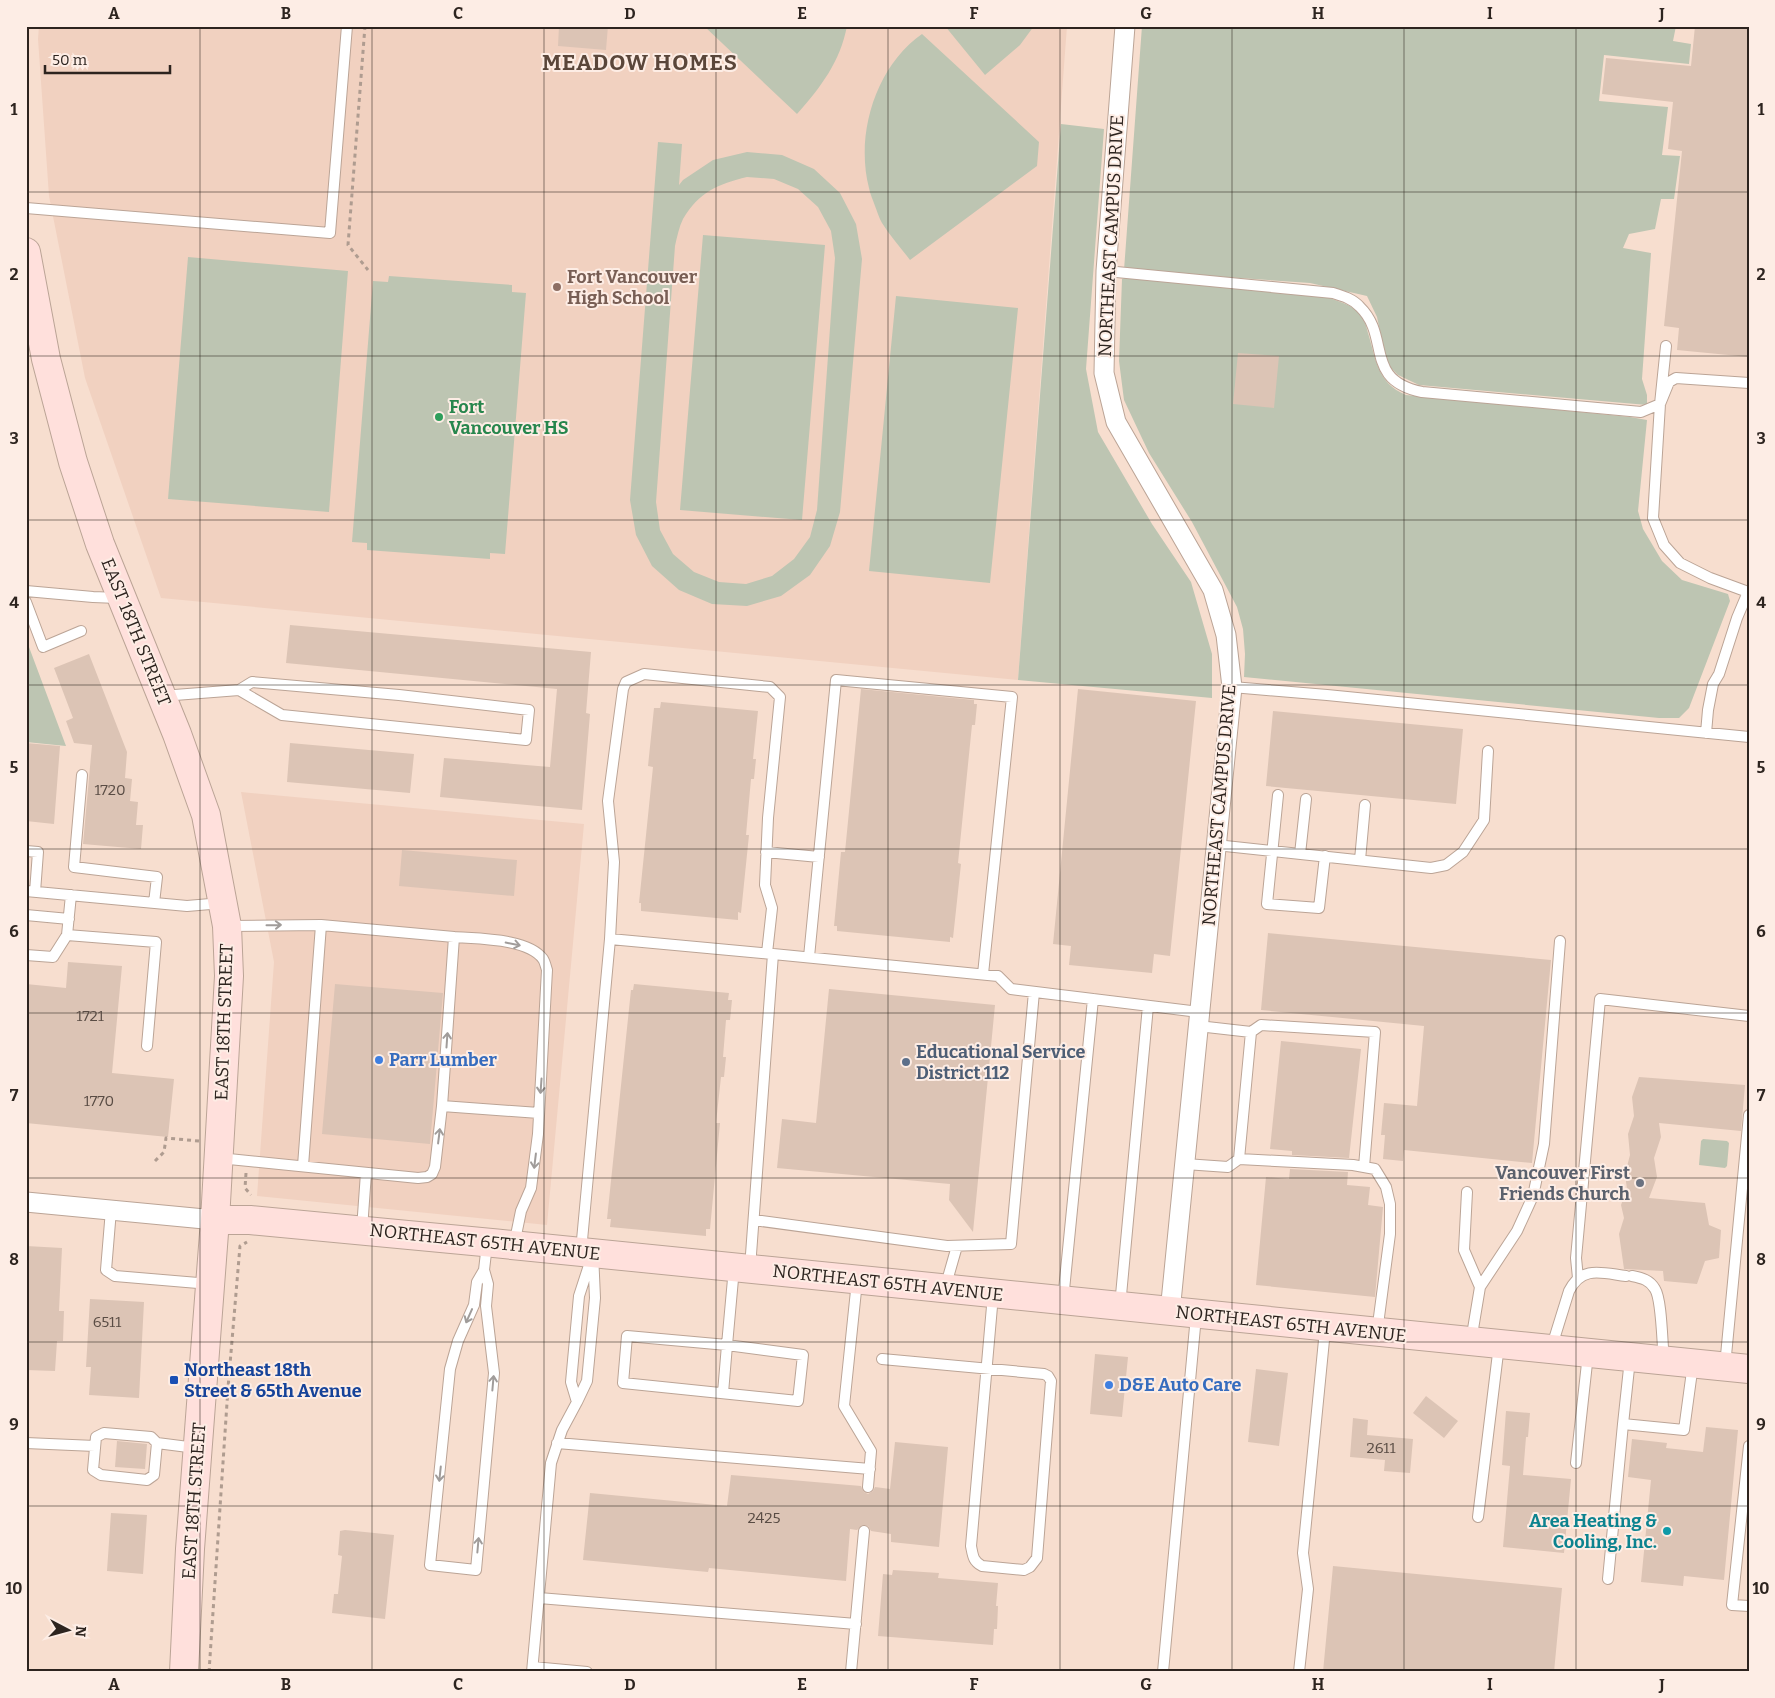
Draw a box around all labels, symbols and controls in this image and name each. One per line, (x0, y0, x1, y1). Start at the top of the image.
text: A (108, 4, 120, 23)
text: B (281, 4, 291, 23)
text: C (453, 4, 463, 23)
text: D (624, 4, 636, 23)
text: E (797, 4, 807, 23)
text: F (970, 4, 979, 23)
text: G (1140, 4, 1152, 23)
text: H (1312, 4, 1325, 23)
text: I (1487, 4, 1493, 23)
text: J (1658, 4, 1665, 23)
scale bar (45, 42, 170, 74)
district label: MEADOW HOMES (542, 49, 738, 76)
text: 50 m (52, 51, 88, 69)
text: 1 (11, 100, 18, 119)
text: 1 (1758, 100, 1765, 119)
street label: NORTHEAST CAMPUS DRIVE (1094, 114, 1128, 358)
text: 2 (9, 265, 19, 284)
text: 2 (1756, 265, 1766, 284)
place label: Fort Vancouver High School (567, 266, 698, 309)
marker: Fort Vancouver High School (551, 281, 563, 293)
place label: Fort Vancouver HS (449, 396, 569, 439)
marker: Fort Vancouver HS (433, 411, 445, 423)
text: 3 (9, 429, 19, 448)
text: 3 (1756, 429, 1766, 448)
street label: EAST 18TH STREET (96, 555, 176, 709)
text: 4 (9, 593, 19, 612)
text: 4 (1756, 593, 1766, 612)
street label: NORTHEAST CAMPUS DRIVE (1197, 683, 1241, 927)
text: 5 (10, 758, 19, 777)
text: 5 (1757, 758, 1766, 777)
house number: 1720 (94, 781, 126, 799)
one-way arrow (266, 920, 282, 930)
text: 6 (9, 922, 19, 941)
text: 6 (1756, 922, 1766, 941)
one-way arrow (504, 939, 520, 949)
street label: EAST 18TH STREET (210, 943, 238, 1101)
house number: 1721 (76, 1007, 104, 1025)
one-way arrow (442, 1032, 451, 1048)
place label: Educational Service District 112 (916, 1041, 1085, 1084)
place label: Parr Lumber (389, 1049, 498, 1071)
marker: Parr Lumber (373, 1054, 385, 1066)
marker: Educational Service District 112 (900, 1056, 912, 1068)
one-way arrow (536, 1077, 546, 1093)
text: 7 (10, 1086, 19, 1105)
text: 7 (1757, 1086, 1766, 1105)
house number: 1770 (84, 1092, 114, 1110)
one-way arrow (434, 1128, 444, 1144)
one-way arrow (530, 1153, 540, 1169)
place label: Vancouver First Friends Church (1495, 1162, 1631, 1205)
marker: Vancouver First Friends Church (1634, 1177, 1646, 1189)
street label: NORTHEAST 65TH AVENUE (369, 1219, 601, 1265)
text: 8 (9, 1250, 19, 1269)
text: 8 (1756, 1250, 1766, 1269)
street label: NORTHEAST 65TH AVENUE (772, 1260, 1004, 1306)
street label: NORTHEAST 65TH AVENUE (1175, 1301, 1407, 1347)
one-way arrow (464, 1308, 474, 1323)
house number: 6511 (93, 1313, 121, 1331)
place label: Northeast 18th Street & 65th Avenue (184, 1359, 362, 1402)
marker: Northeast 18th Street & 65th Avenue (168, 1374, 180, 1386)
place label: D&E Auto Care (1119, 1374, 1242, 1396)
one-way arrow (489, 1375, 498, 1391)
marker: D&E Auto Care (1103, 1379, 1115, 1391)
text: 9 (9, 1415, 19, 1434)
text: 9 (1756, 1415, 1766, 1434)
street label: EAST 18TH STREET (178, 1421, 210, 1580)
house number: 2611 (1367, 1439, 1395, 1457)
one-way arrow (435, 1466, 445, 1482)
house number: 2425 (747, 1509, 781, 1527)
place label: Area Heating & Cooling, Inc. (1529, 1510, 1657, 1553)
marker: Area Heating & Cooling, Inc. (1661, 1525, 1673, 1537)
one-way arrow (474, 1537, 483, 1553)
text: 10 (5, 1579, 23, 1598)
text: 10 (1752, 1579, 1770, 1598)
north arrow (42, 1606, 92, 1656)
text: N (71, 1625, 89, 1638)
text: A (108, 1675, 120, 1694)
text: B (281, 1675, 291, 1694)
text: C (453, 1675, 463, 1694)
text: D (624, 1675, 636, 1694)
text: E (797, 1675, 807, 1694)
text: F (970, 1675, 979, 1694)
text: G (1140, 1675, 1152, 1694)
text: H (1312, 1675, 1325, 1694)
text: I (1487, 1675, 1493, 1694)
text: J (1658, 1675, 1665, 1694)

